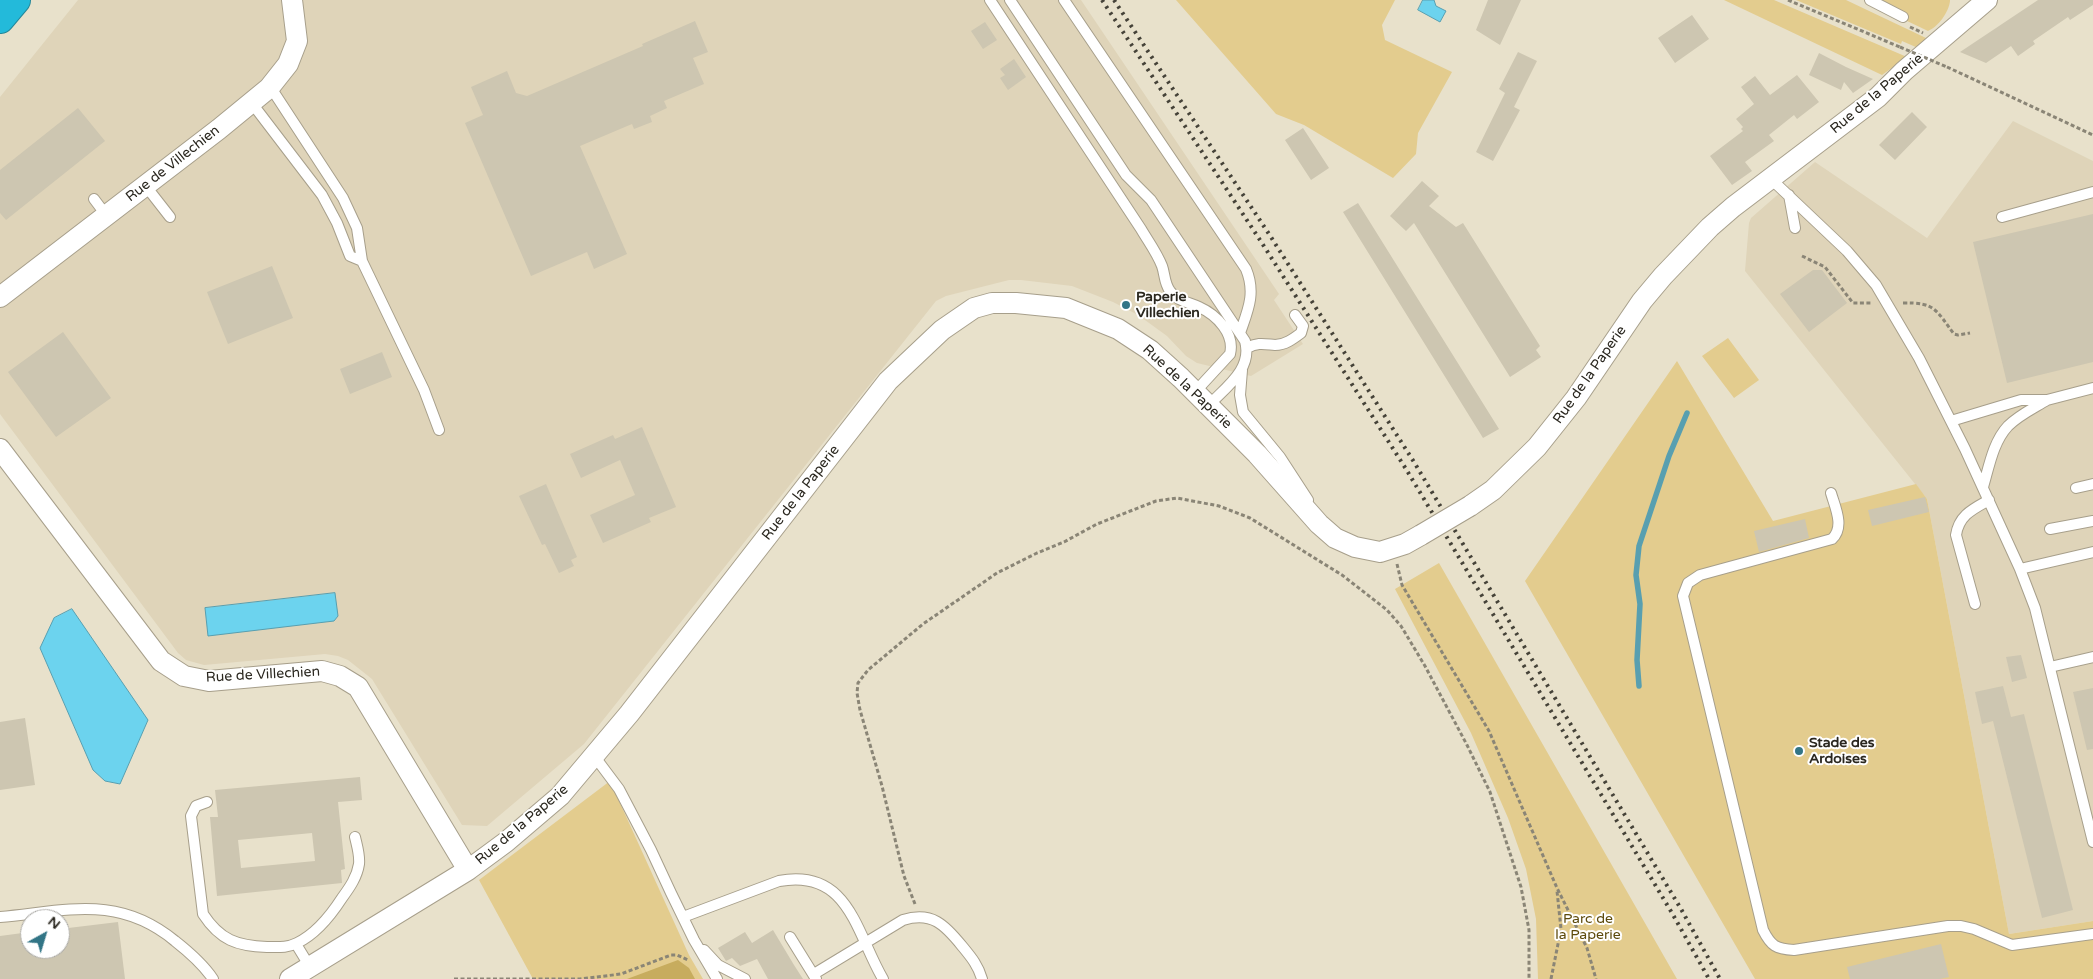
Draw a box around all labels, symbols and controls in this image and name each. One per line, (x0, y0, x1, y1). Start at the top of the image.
street label: Rue de la Paperie (1827, 50, 1927, 138)
street label: Rue de Villechien (123, 122, 223, 206)
place label: Paperie Villechien (1136, 289, 1200, 322)
marker: Paperie Villechien (1120, 299, 1132, 311)
street label: Rue de la Paperie (1550, 323, 1630, 427)
street label: Rue de la Paperie (1139, 341, 1235, 433)
street label: Rue de la Paperie (759, 442, 843, 544)
street label: Rue de Villechien (205, 664, 321, 686)
place label: Stade des Ardoises (1809, 735, 1874, 768)
marker: Stade des Ardoises (1793, 745, 1805, 757)
street label: Rue de la Paperie (472, 781, 572, 869)
north arrow (20, 909, 70, 959)
park label: Parc de la Paperie (1555, 911, 1621, 944)
text: N (44, 913, 64, 933)

